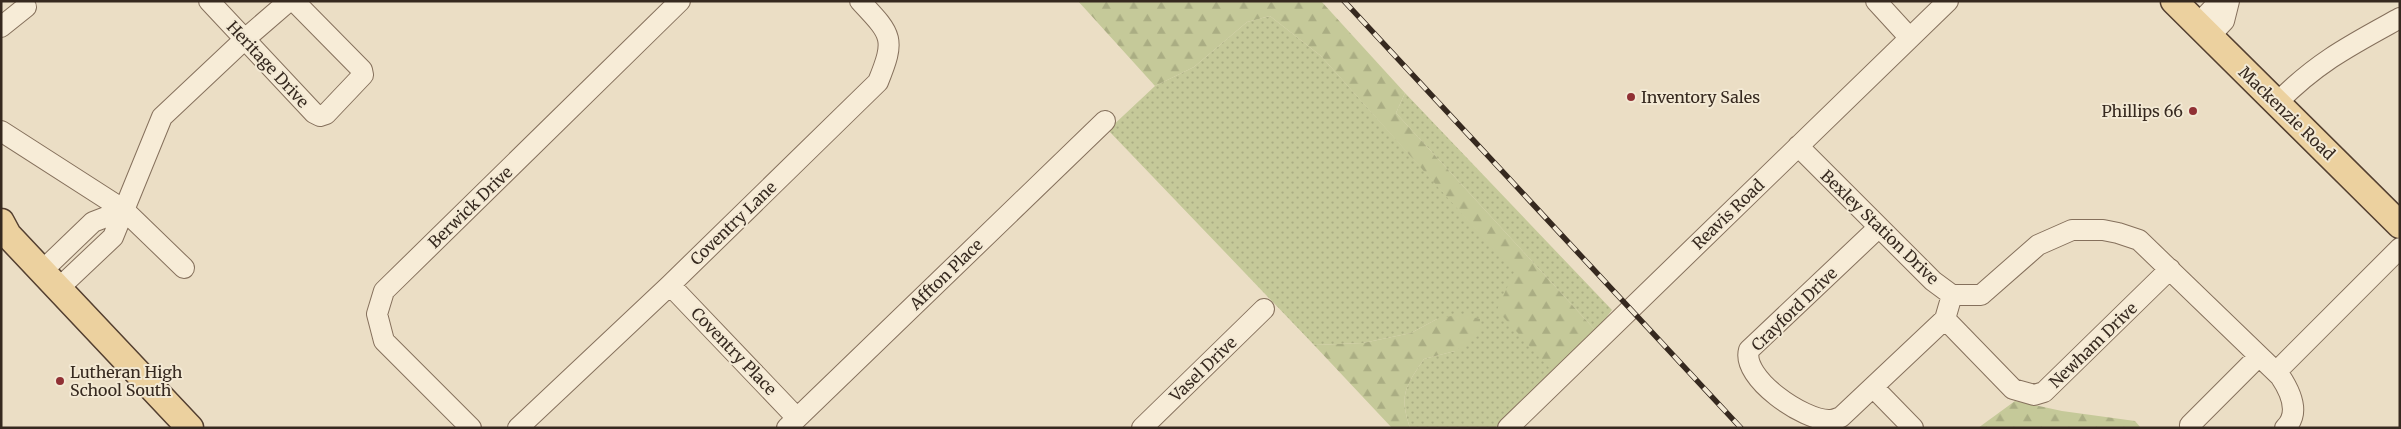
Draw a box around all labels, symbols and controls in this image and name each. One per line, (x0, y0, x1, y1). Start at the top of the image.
street label: Heritage Drive (223, 16, 313, 112)
street label: Mackenzie Road (2235, 62, 2339, 164)
place label: Inventory Sales (1641, 87, 1760, 107)
marker: Inventory Sales (1625, 91, 1637, 103)
place label: Phillips 66 (2102, 101, 2183, 121)
marker: Phillips 66 (2187, 105, 2199, 117)
street label: Berwick Drive (424, 162, 516, 252)
street label: Bexley Station Drive (1817, 165, 1943, 289)
street label: Reavis Road (1688, 174, 1768, 253)
street label: Coventry Lane (686, 177, 780, 269)
street label: Affton Place (905, 234, 987, 314)
street label: Crayford Drive (1747, 263, 1841, 355)
street label: Newham Drive (2045, 298, 2141, 392)
street label: Coventry Place (687, 303, 781, 399)
street label: Vasel Drive (1165, 332, 1241, 406)
place label: Lutheran High School South (70, 362, 183, 400)
marker: Lutheran High School South (54, 375, 66, 387)

